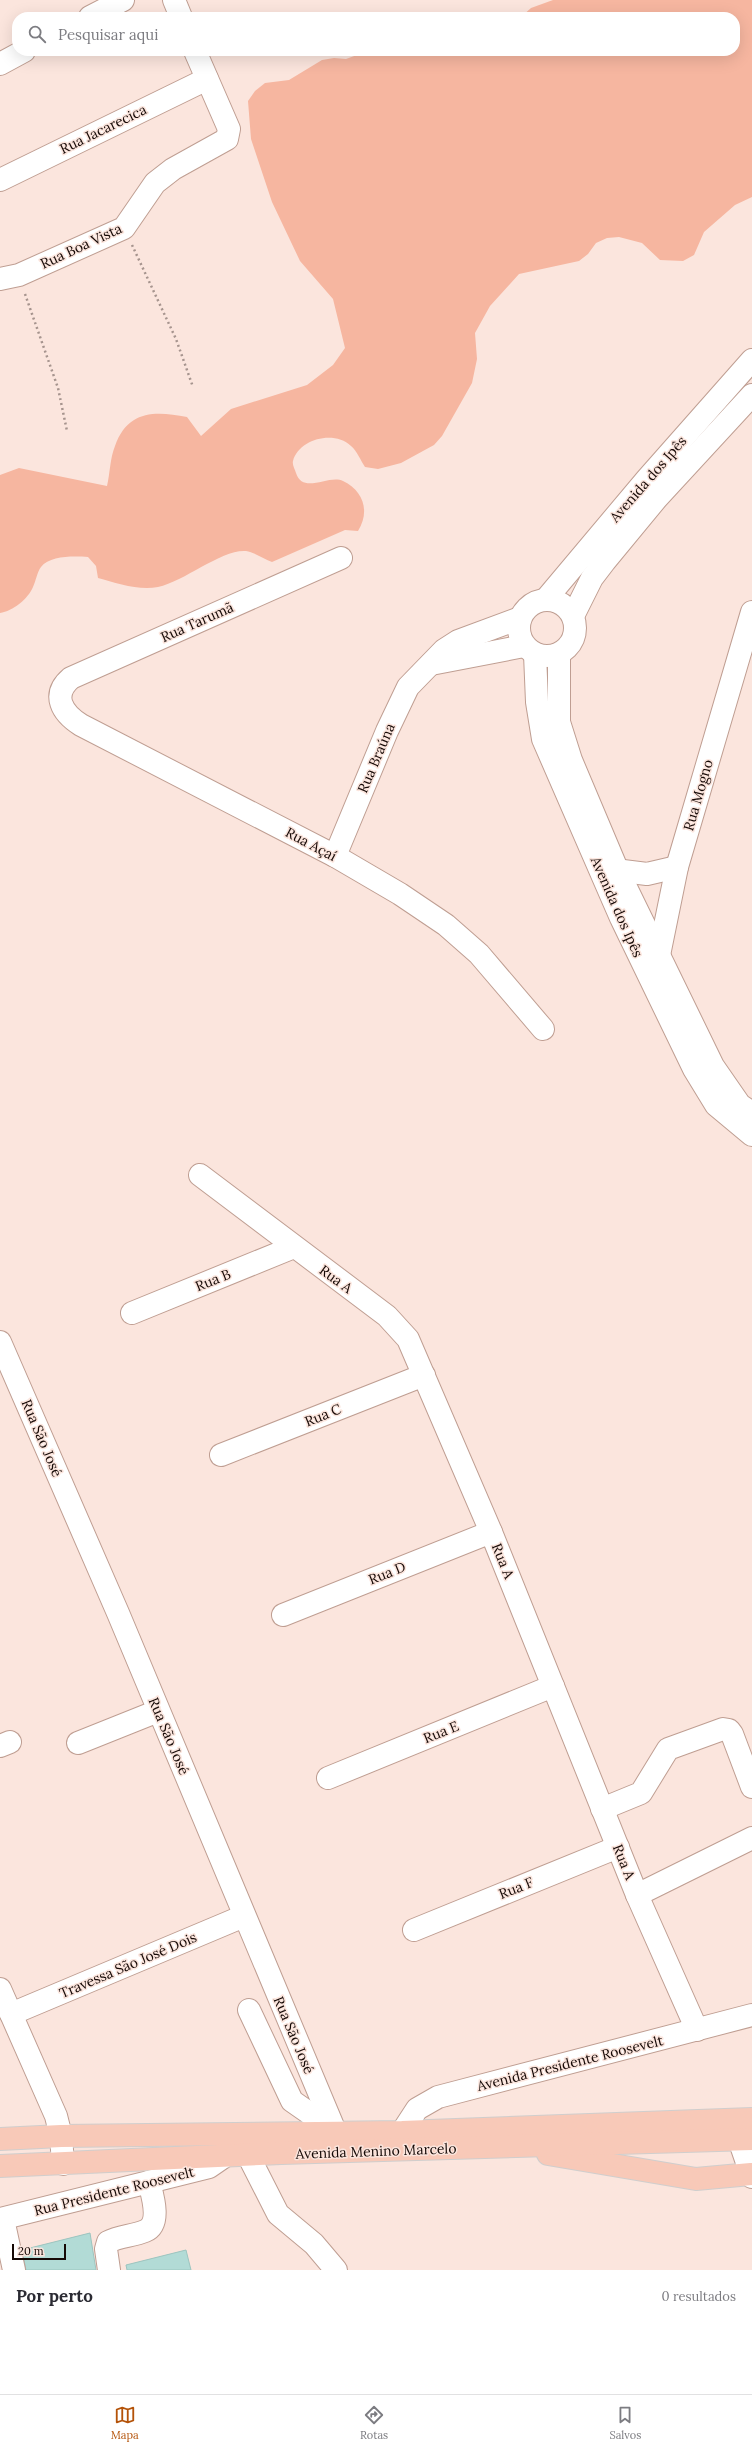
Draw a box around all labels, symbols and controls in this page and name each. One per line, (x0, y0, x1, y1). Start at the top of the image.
search box (12, 12, 740, 56)
icon: search (26, 23, 48, 45)
text: Pesquisar aqui (58, 25, 158, 44)
street label: Rua Jacarecica (57, 100, 149, 158)
street label: Rua Boa Vista (37, 219, 125, 273)
street label: Avenida dos Ipês (605, 432, 690, 527)
street label: Rua Tarumã (158, 598, 236, 646)
street label: Rua Braúna (353, 720, 399, 796)
street label: Rua Mogno (679, 757, 717, 833)
street label: Rua Açaí (282, 823, 340, 865)
street label: Avenida dos Ipês (586, 853, 647, 960)
street label: Rua A (316, 1261, 356, 1297)
street label: Rua B (193, 1265, 234, 1295)
street label: Rua São José (18, 1397, 67, 1480)
street label: Rua C (302, 1399, 344, 1430)
street label: Rua A (488, 1541, 518, 1582)
street label: Rua D (366, 1557, 408, 1589)
street label: Rua São José (145, 1695, 194, 1778)
street label: Rua E (421, 1717, 462, 1747)
street label: Rua A (609, 1842, 639, 1883)
street label: Rua F (496, 1873, 536, 1903)
street label: Travessa São José Dois (57, 1928, 199, 2002)
street label: Rua São José (270, 1994, 319, 2077)
street label: Avenida Presidente Roosevelt (474, 2031, 665, 2095)
street label: Avenida Menino Marcelo (294, 2139, 457, 2163)
street label: Rua Presidente Roosevelt (32, 2162, 197, 2220)
scale bar (12, 2242, 66, 2261)
text: 20 m (18, 2244, 43, 2258)
text: Por perto (16, 2285, 93, 2307)
text: 0 resultados (661, 2288, 736, 2305)
tab: Mapa (111, 2404, 139, 2442)
tab: Rotas (360, 2404, 388, 2442)
tab: Salvos (609, 2404, 641, 2442)

